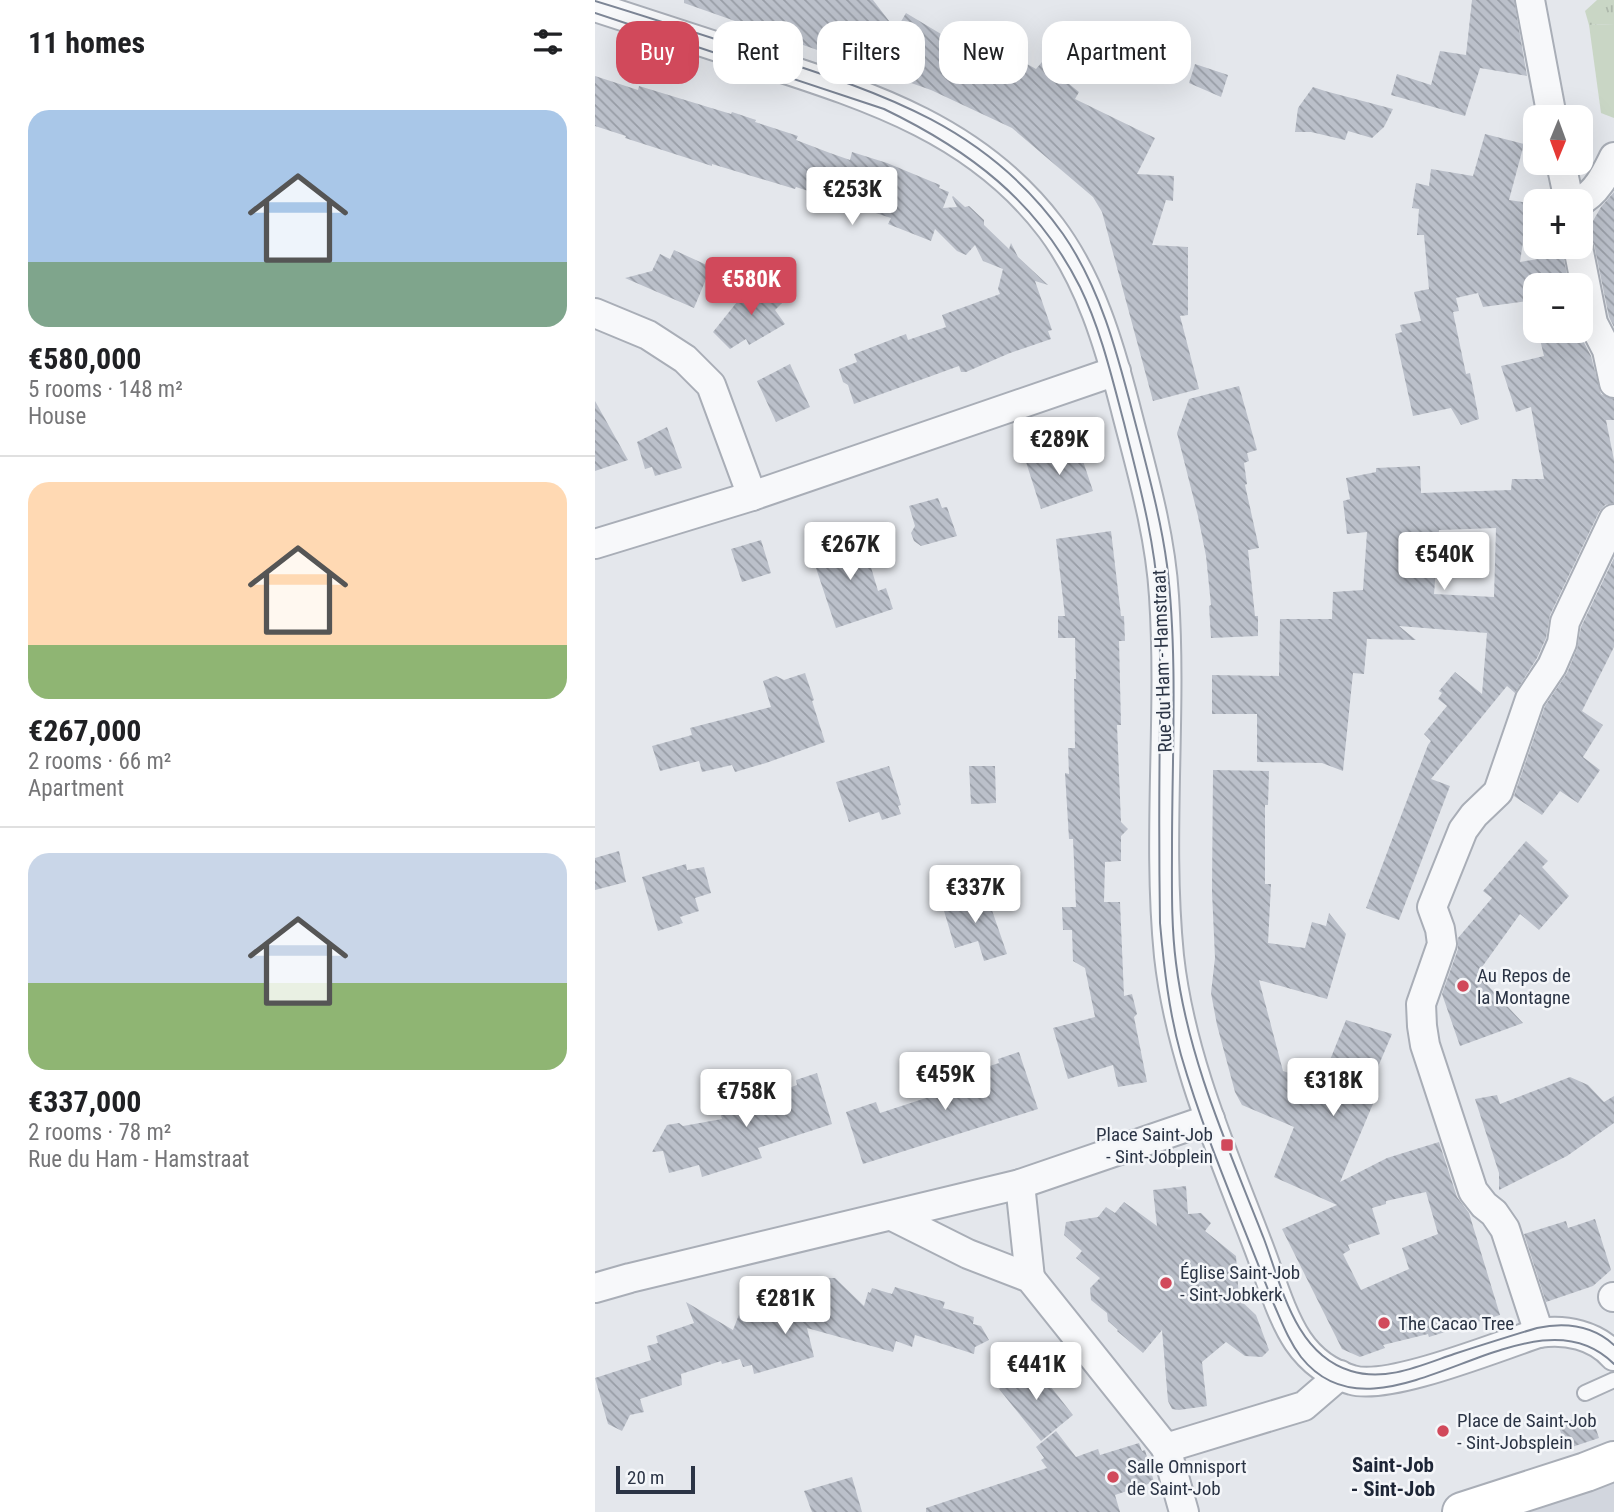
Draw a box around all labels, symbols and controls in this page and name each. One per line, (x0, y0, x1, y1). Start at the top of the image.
chip: Buy (616, 21, 699, 84)
chip: Rent (713, 21, 803, 84)
chip: Filters (817, 21, 925, 84)
chip: New (939, 21, 1028, 84)
chip: Apartment (1042, 21, 1191, 84)
icon: filters (529, 23, 567, 61)
text: 11 homes (28, 25, 145, 60)
north arrow (1523, 105, 1593, 175)
map controls (1523, 105, 1593, 343)
icon: home (235, 155, 361, 281)
pin: €253K (803, 168, 901, 227)
text: €253K (822, 176, 882, 203)
button: + (1523, 189, 1593, 259)
pin: €580K (702, 258, 800, 317)
text: €580K (721, 266, 781, 293)
button: − (1523, 273, 1593, 343)
text: €580,000 (28, 341, 141, 376)
text: 5 rooms · 148 m² (28, 376, 183, 403)
text: House (28, 403, 86, 430)
pin: €289K (1010, 418, 1108, 477)
text: €289K (1029, 426, 1089, 453)
pin: €267K (801, 522, 899, 582)
icon: home (235, 527, 361, 653)
text: €267K (820, 531, 880, 558)
pin: €540K (1395, 532, 1493, 592)
text: €540K (1414, 541, 1474, 568)
street label: Rue du Ham - Hamstraat (1147, 569, 1177, 753)
text: €267,000 (28, 713, 141, 748)
text: 2 rooms · 66 m² (28, 748, 171, 775)
text: Apartment (28, 775, 124, 802)
pin: €337K (926, 866, 1024, 925)
text: €337K (945, 874, 1005, 901)
icon: home (235, 898, 361, 1024)
place label: Au Repos de la Montagne (1477, 964, 1571, 1009)
marker: Au Repos de la Montagne (1455, 978, 1471, 994)
pin: €459K (896, 1052, 994, 1112)
pin: €318K (1284, 1058, 1382, 1118)
text: €459K (915, 1061, 975, 1088)
text: €318K (1303, 1067, 1363, 1094)
pin: €758K (697, 1070, 795, 1129)
text: €758K (716, 1078, 776, 1105)
text: €337,000 (28, 1084, 141, 1119)
text: 2 rooms · 78 m² (28, 1119, 171, 1146)
place label: Place Saint-Job - Sint-Jobplein (1096, 1123, 1213, 1168)
marker: Place Saint-Job - Sint-Jobplein (1219, 1137, 1235, 1153)
text: Rue du Ham - Hamstraat (28, 1146, 249, 1173)
place label: Église Saint-Job - Sint-Jobkerk (1180, 1261, 1300, 1306)
marker: Église Saint-Job - Sint-Jobkerk (1158, 1275, 1174, 1291)
pin: €281K (736, 1276, 834, 1336)
text: €281K (755, 1285, 815, 1312)
place label: The Cacao Tree (1398, 1312, 1514, 1335)
marker: The Cacao Tree (1376, 1315, 1392, 1331)
pin: €441K (987, 1342, 1085, 1402)
text: €441K (1006, 1351, 1066, 1378)
place label: Place de Saint-Job - Sint-Jobsplein (1457, 1409, 1597, 1454)
marker: Place de Saint-Job - Sint-Jobsplein (1435, 1423, 1451, 1439)
district label: Saint-Job - Sint-Job (1351, 1453, 1435, 1501)
place label: Salle Omnisport de Saint-Job (1127, 1455, 1247, 1500)
scale bar (616, 1463, 695, 1495)
text: 20 m (627, 1466, 664, 1489)
marker: Salle Omnisport de Saint-Job (1105, 1469, 1121, 1485)

